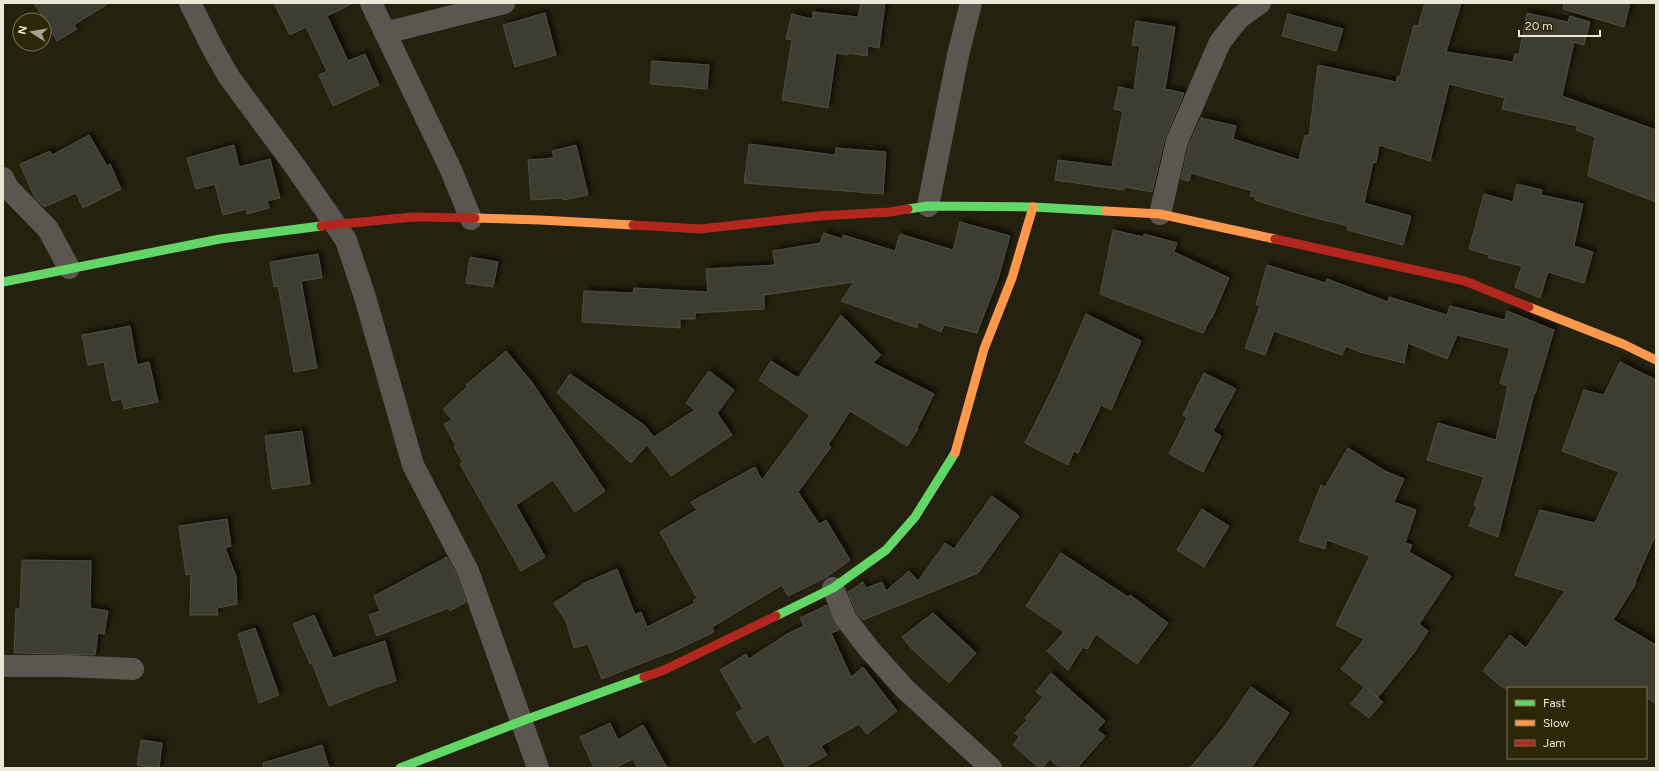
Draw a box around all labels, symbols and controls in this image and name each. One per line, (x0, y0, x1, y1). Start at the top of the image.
north arrow (12, 12, 52, 52)
scale bar (1519, 12, 1600, 38)
text: 20 m (1525, 19, 1553, 33)
text: N (15, 25, 30, 36)
legend (1507, 687, 1647, 759)
text: Fast (1543, 696, 1566, 710)
text: Slow (1543, 716, 1570, 730)
text: Jam (1543, 736, 1566, 750)

